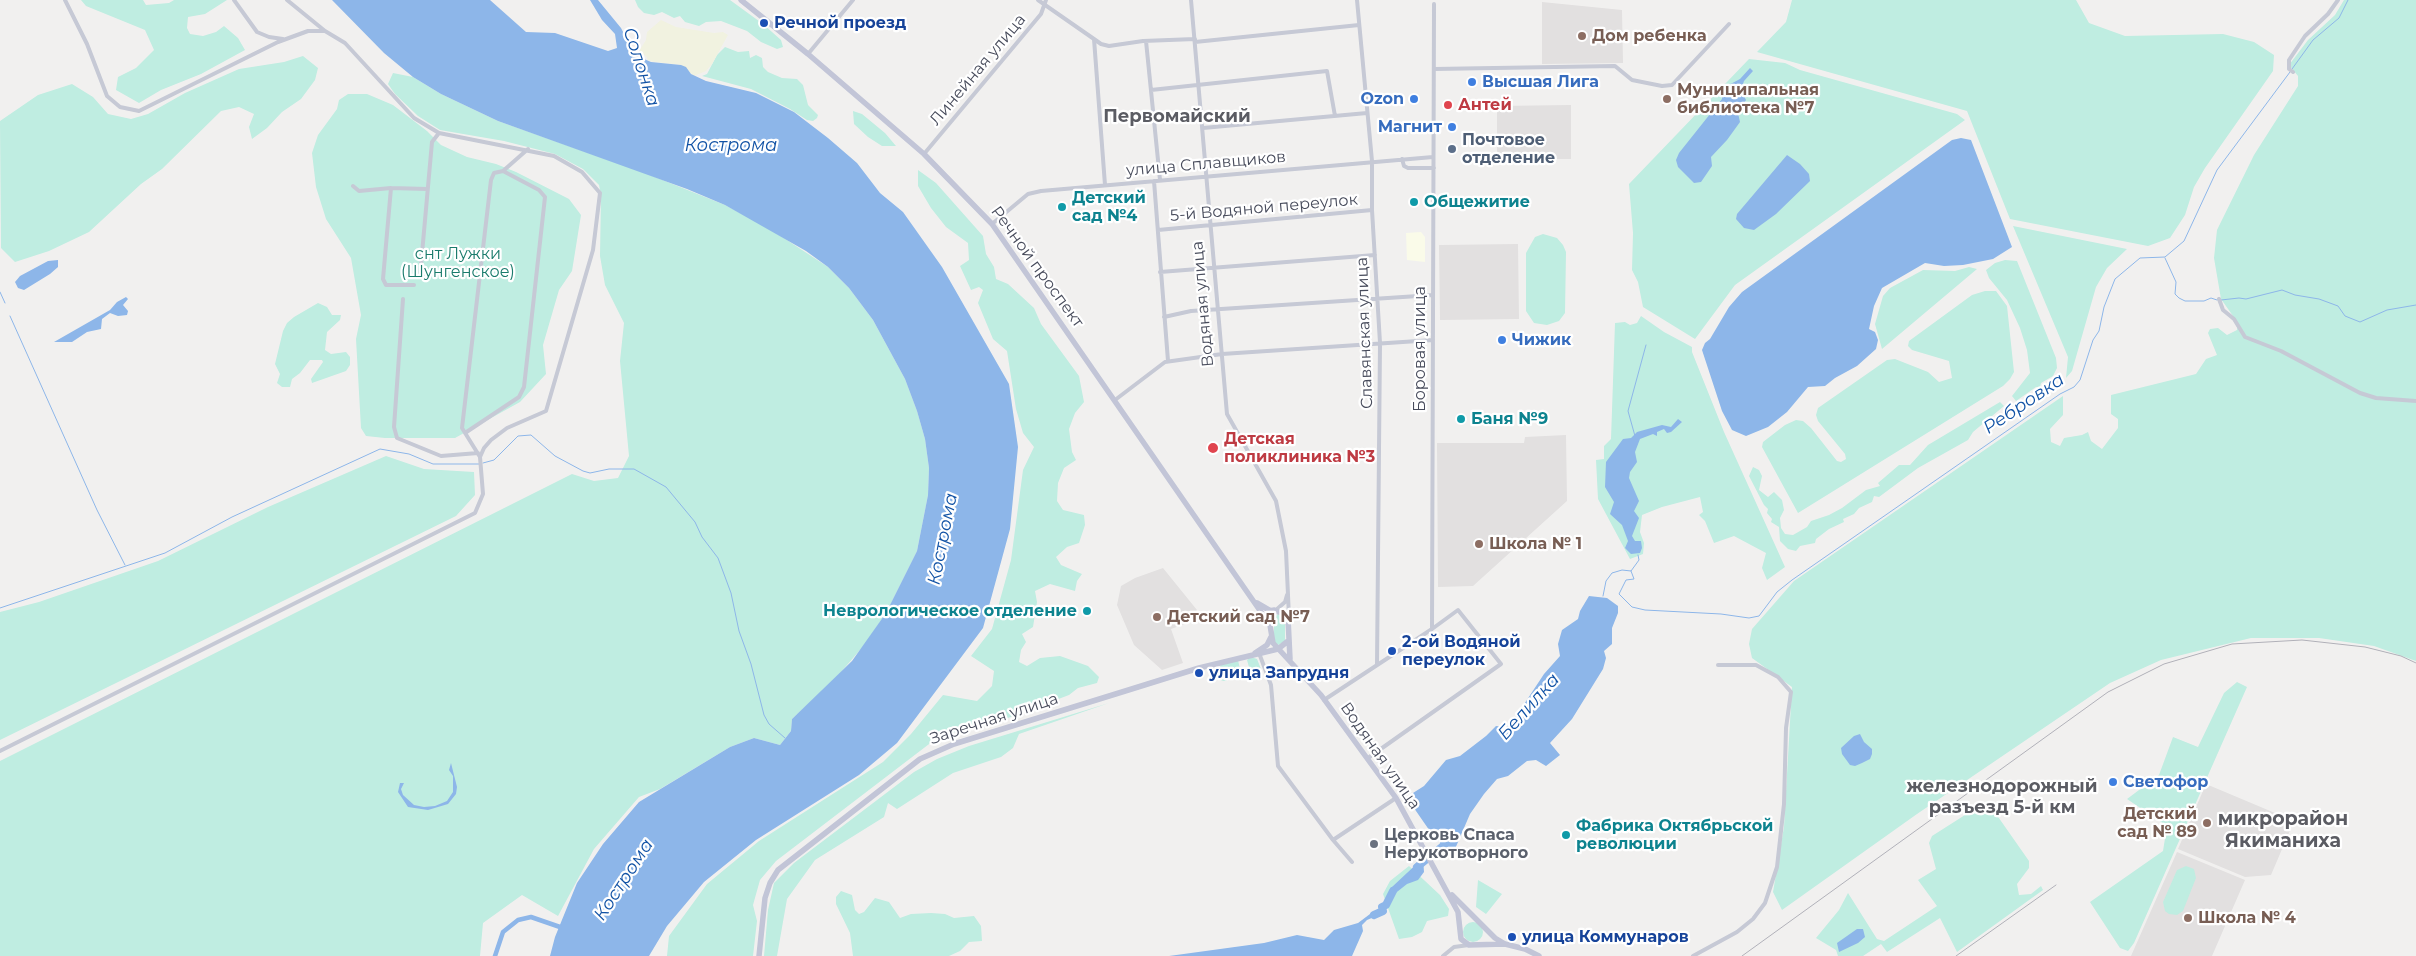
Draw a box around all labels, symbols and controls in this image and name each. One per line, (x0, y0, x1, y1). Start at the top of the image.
street label: Линейная улица (926, 11, 1030, 129)
place label: Речной проезд (774, 13, 906, 33)
marker: Речной проезд (758, 17, 770, 29)
water label: Солонка (618, 25, 664, 109)
place label: Дом ребенка (1592, 26, 1707, 46)
marker: Дом ребенка (1576, 30, 1588, 42)
place label: Высшая Лига (1482, 72, 1599, 92)
marker: Высшая Лига (1466, 76, 1478, 88)
place label: Муниципальная библиотека №7 (1677, 80, 1819, 118)
place label: Ozon (1360, 89, 1404, 109)
marker: Ozon (1408, 93, 1420, 105)
marker: Муниципальная библиотека №7 (1661, 93, 1673, 105)
place label: Антей (1458, 95, 1512, 115)
marker: Антей (1442, 99, 1454, 111)
district label: Первомайский (1103, 106, 1251, 128)
place label: Магнит (1378, 117, 1442, 137)
marker: Магнит (1446, 121, 1458, 133)
place label: Почтовое отделение (1462, 130, 1555, 168)
water label: Кострома (685, 135, 777, 157)
marker: Почтовое отделение (1446, 143, 1458, 155)
street label: улица Сплавщиков (1125, 147, 1287, 181)
place label: Детский сад №4 (1072, 188, 1146, 226)
street label: 5-й Водяной переулок (1169, 190, 1359, 226)
place label: Общежитие (1424, 192, 1530, 212)
marker: Общежитие (1408, 196, 1420, 208)
marker: Детский сад №4 (1056, 201, 1068, 213)
street label: Речной проспект (987, 203, 1087, 331)
street label: Водяная улица (1188, 240, 1218, 368)
park label: снт Лужки (Шунгенское) (401, 244, 515, 282)
street label: Славянская улица (1353, 257, 1377, 409)
street label: Боровая улица (1410, 286, 1430, 412)
place label: Чижик (1512, 330, 1571, 350)
marker: Чижик (1496, 334, 1508, 346)
water label: Ребровка (1979, 369, 2069, 439)
place label: Баня №9 (1471, 409, 1548, 429)
marker: Баня №9 (1455, 413, 1467, 425)
place label: Детская поликлиника №3 (1224, 429, 1375, 467)
marker: Детская поликлиника №3 (1206, 441, 1220, 455)
water label: Кострома (924, 491, 962, 587)
place label: Школа № 1 (1489, 534, 1582, 554)
marker: Школа № 1 (1473, 538, 1485, 550)
place label: Неврологическое отделение (823, 601, 1077, 621)
marker: Неврологическое отделение (1081, 605, 1093, 617)
place label: Детский сад №7 (1167, 607, 1310, 627)
marker: Детский сад №7 (1151, 611, 1163, 623)
place label: 2-ой Водяной переулок (1402, 632, 1521, 670)
marker: 2-ой Водяной переулок (1386, 645, 1398, 657)
place label: улица Запрудня (1209, 663, 1349, 683)
marker: улица Запрудня (1193, 667, 1205, 679)
water label: Белилка (1494, 669, 1564, 745)
street label: Заречная улица (927, 689, 1061, 749)
street label: Водяная улица (1336, 699, 1424, 813)
place label: Светофор (2123, 772, 2208, 792)
district label: железнодорожный разъезд 5-й км (1906, 776, 2098, 819)
marker: Светофор (2107, 776, 2119, 788)
place label: Детский сад № 89 (2117, 804, 2197, 842)
district label: микрорайон Якиманиха (2218, 808, 2348, 852)
place label: Фабрика Октябрьской революции (1576, 816, 1773, 854)
marker: Детский сад № 89 (2201, 817, 2213, 829)
place label: Церковь Спаса Нерукотворного (1384, 825, 1528, 863)
marker: Фабрика Октябрьской революции (1560, 829, 1572, 841)
water label: Кострома (590, 835, 658, 925)
marker: Церковь Спаса Нерукотворного (1368, 838, 1380, 850)
place label: Школа № 4 (2198, 908, 2296, 928)
marker: Школа № 4 (2182, 912, 2194, 924)
place label: улица Коммунаров (1522, 927, 1689, 947)
marker: улица Коммунаров (1506, 931, 1518, 943)

